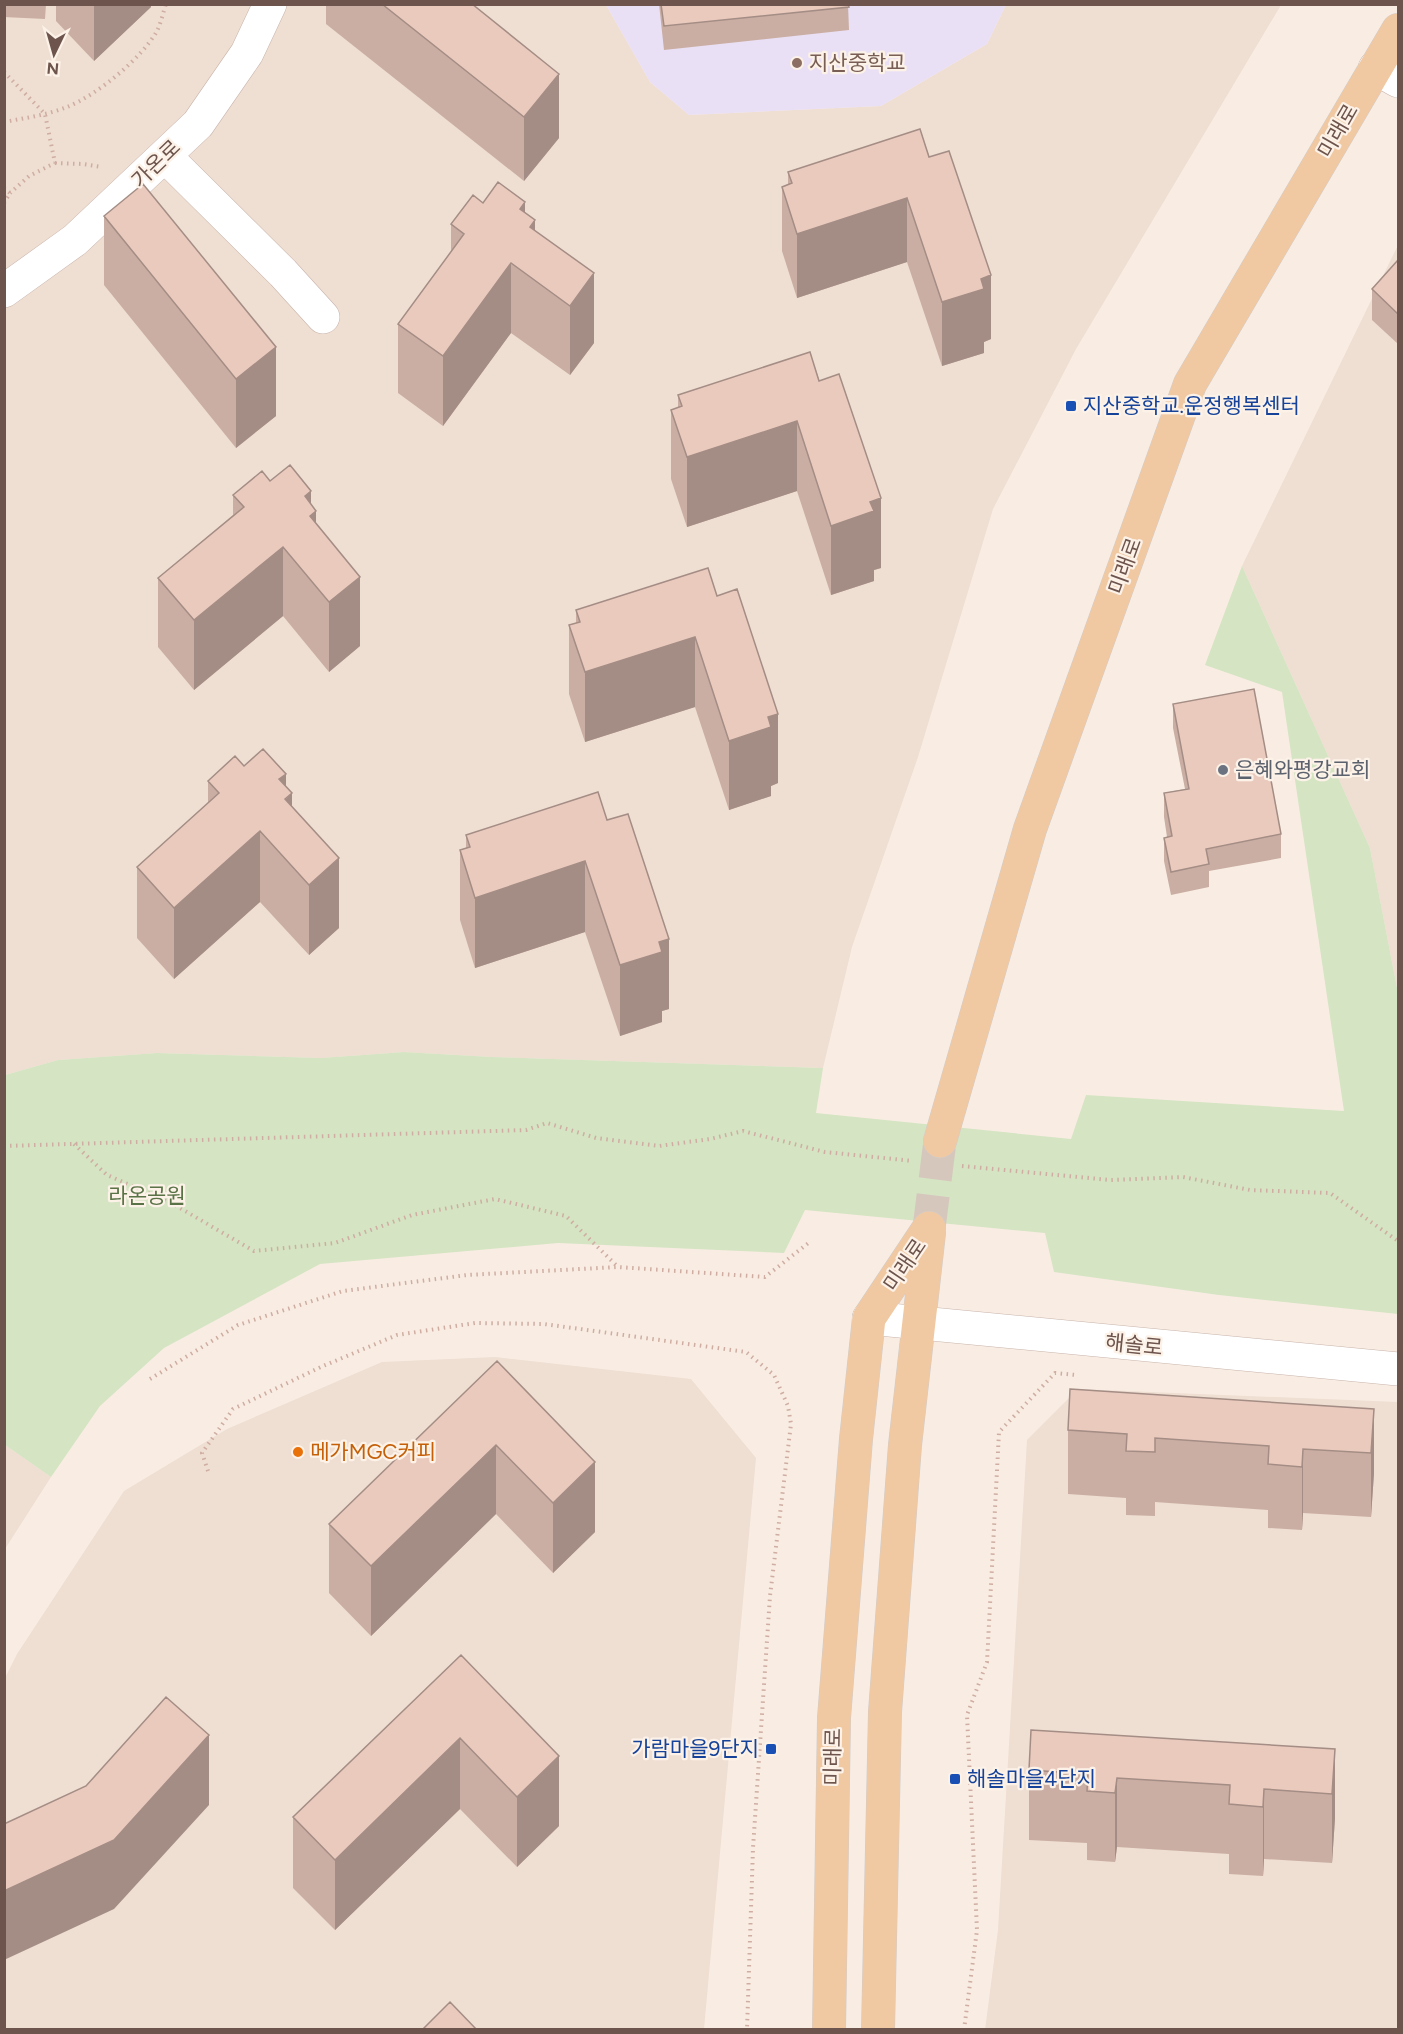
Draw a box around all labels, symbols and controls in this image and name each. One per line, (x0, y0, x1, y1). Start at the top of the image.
north arrow (24, 24, 84, 84)
place label: 지산중학교 (809, 50, 906, 75)
marker: 지산중학교 (790, 56, 804, 70)
text: N (46, 58, 60, 78)
street label: 미래로 (1312, 99, 1363, 162)
street label: 가온로 (126, 135, 185, 193)
place label: 지산중학교.운정행복센터 (1083, 393, 1300, 418)
marker: 지산중학교.운정행복센터 (1064, 399, 1078, 413)
street label: 미래로 (1103, 534, 1146, 597)
place label: 은혜와평강교회 (1235, 757, 1370, 782)
marker: 은혜와평강교회 (1216, 763, 1230, 777)
park label: 라온공원 (108, 1183, 186, 1208)
street label: 미래로 (878, 1234, 931, 1296)
street label: 해솔로 (1104, 1329, 1164, 1360)
place label: 메가MGC커피 (310, 1439, 436, 1464)
marker: 메가MGC커피 (291, 1445, 305, 1459)
street label: 미래로 (819, 1728, 846, 1786)
place label: 가람마을9단지 (631, 1736, 759, 1761)
marker: 가람마을9단지 (764, 1742, 778, 1756)
place label: 해솔마을4단지 (967, 1766, 1096, 1791)
marker: 해솔마을4단지 (948, 1772, 962, 1786)

